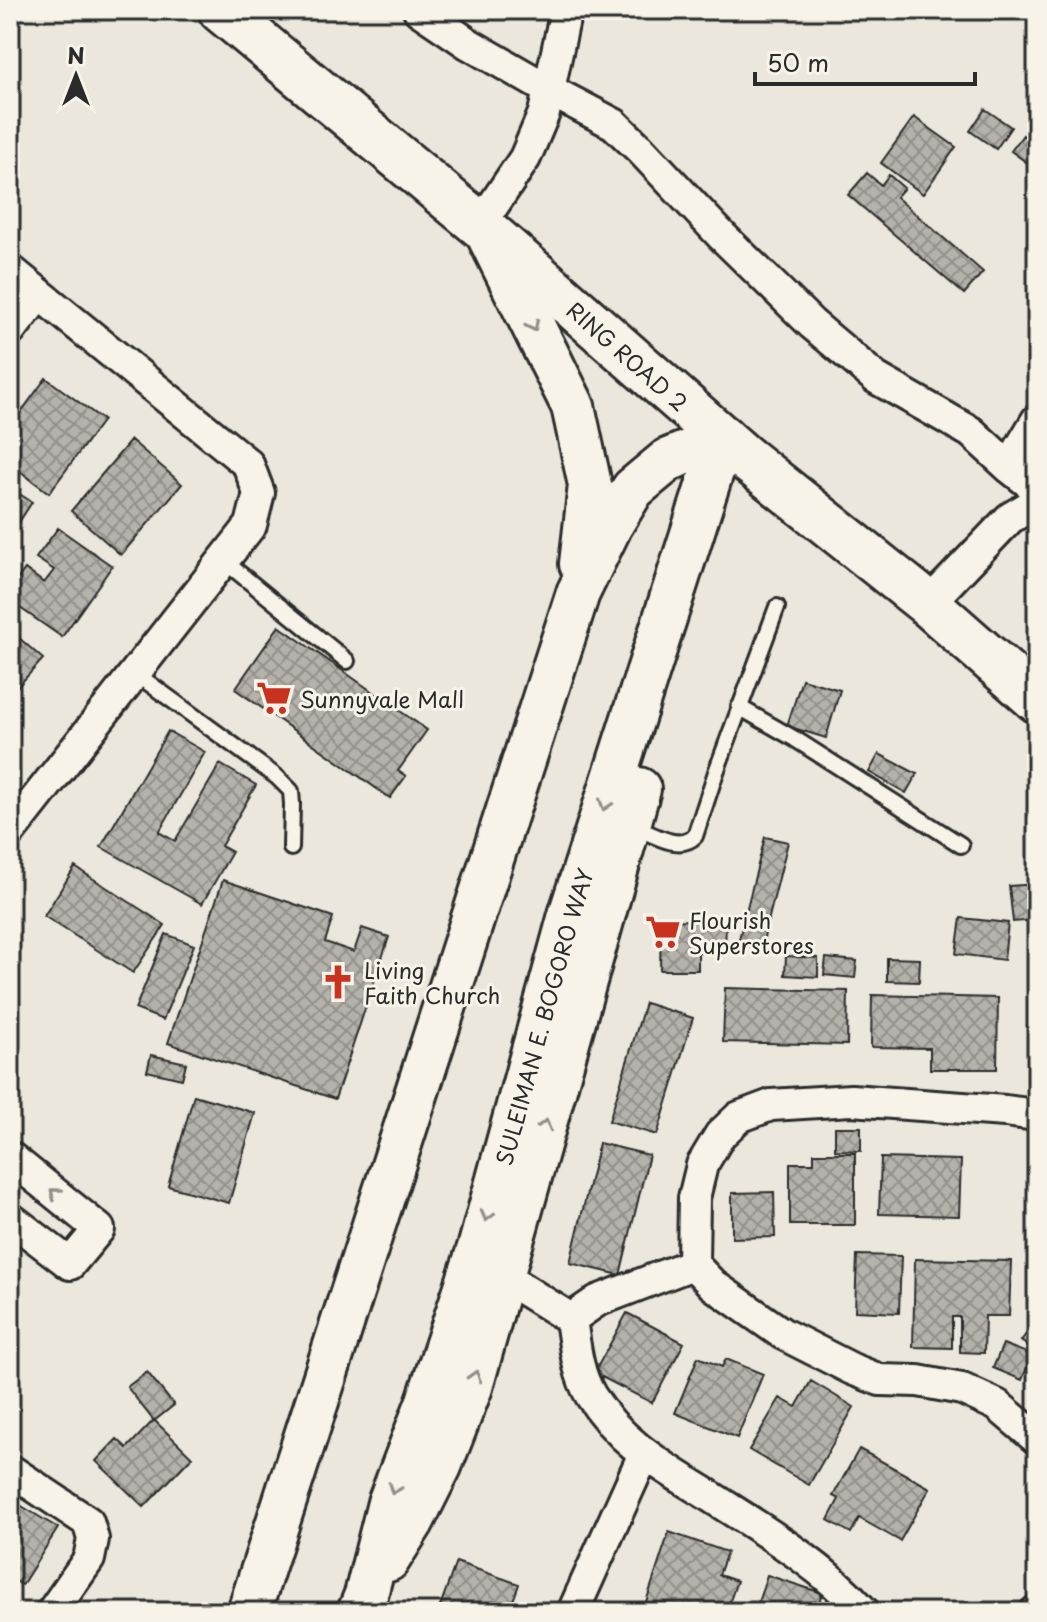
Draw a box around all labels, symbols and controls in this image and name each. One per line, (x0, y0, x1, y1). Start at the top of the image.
north arrow (36, 36, 116, 116)
scale bar (755, 36, 975, 86)
text: N (67, 38, 85, 71)
text: 50 m (767, 44, 829, 80)
street label: RING ROAD 2 (560, 293, 696, 418)
one-way arrow (523, 318, 539, 332)
supermarket icon: Sunnyvale Mall (255, 679, 293, 717)
place label: Sunnyvale Mall (300, 682, 464, 715)
one-way arrow (599, 797, 615, 811)
street label: SULEIMAN E. BOGORO WAY (486, 864, 601, 1169)
place label: Flourish Superstores (689, 903, 814, 961)
supermarket icon: Flourish Superstores (644, 913, 682, 951)
place label: Living Faith Church (364, 953, 500, 1011)
church icon: Living Faith Church (319, 963, 357, 1001)
one-way arrow (535, 1119, 552, 1133)
one-way arrow (49, 1188, 64, 1203)
one-way arrow (480, 1209, 497, 1223)
one-way arrow (465, 1369, 482, 1383)
one-way arrow (388, 1481, 404, 1495)

